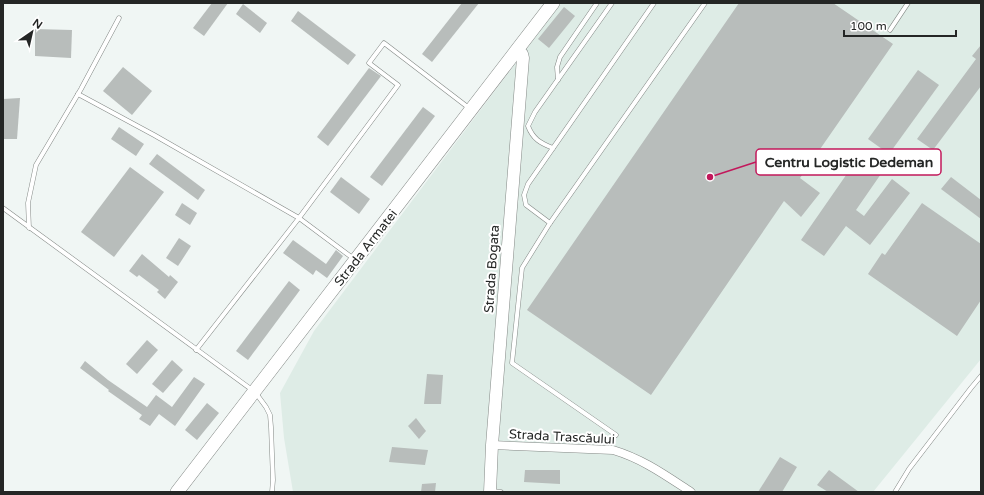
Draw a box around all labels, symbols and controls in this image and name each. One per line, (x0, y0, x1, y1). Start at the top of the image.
north arrow (12, 12, 52, 52)
scale bar (844, 12, 956, 38)
text: N (30, 16, 45, 32)
text: 100 m (850, 19, 887, 33)
callout: Centru Logistic Dedeman (756, 149, 941, 175)
text: Centru Logistic Dedeman (765, 154, 933, 171)
street label: Strada Armatei (331, 206, 401, 290)
street label: Strada Bogata (481, 224, 503, 314)
street label: Strada Trascăului (509, 426, 615, 448)

